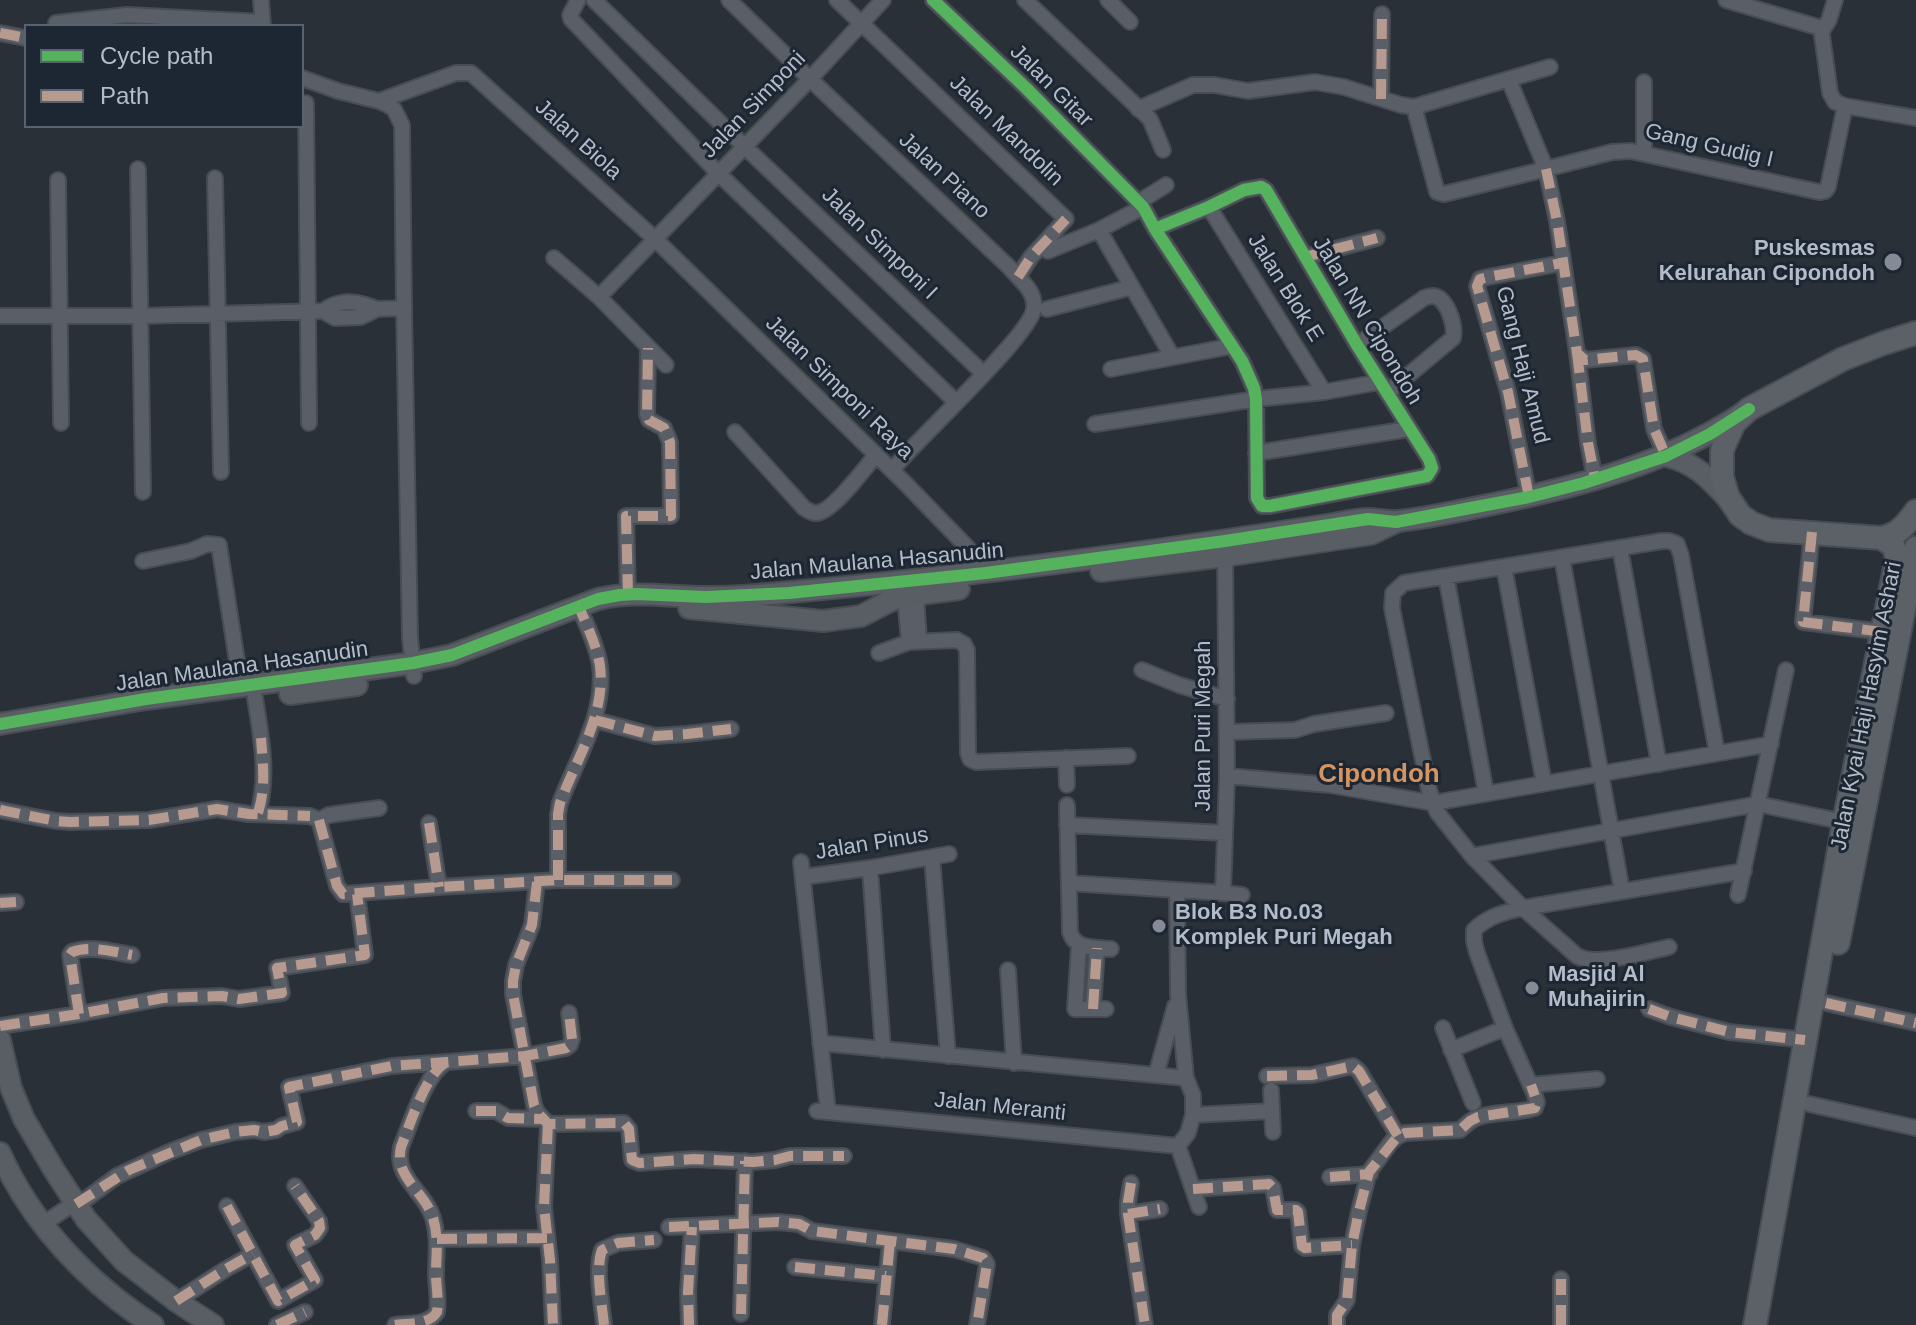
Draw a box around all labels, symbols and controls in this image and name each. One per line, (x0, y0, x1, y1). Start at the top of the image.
legend (24, 24, 304, 128)
street label: Jalan Gitar (1004, 39, 1098, 133)
text: Cycle path (100, 42, 213, 69)
street label: Jalan Simponi (697, 46, 811, 164)
street label: Jalan Mandolin (944, 70, 1068, 192)
text: Path (100, 82, 149, 109)
street label: Jalan Biola (529, 94, 627, 186)
street label: Gang Gudig I (1642, 118, 1776, 174)
street label: Jalan Piano (893, 127, 995, 225)
street label: Jalan Simponi I (816, 182, 942, 306)
street label: Jalan Blok E (1241, 229, 1329, 347)
street label: Jalan NN Cipondoh (1307, 232, 1427, 410)
place label: Puskesmas Kelurahan Cipondoh (1659, 236, 1875, 288)
marker: Puskesmas Kelurahan Cipondoh (1882, 251, 1904, 273)
street label: Gang Haji Amud (1490, 283, 1554, 447)
street label: Jalan Simponi Raya (759, 311, 919, 465)
street label: Jalan Maulana Hasanudin (749, 538, 1005, 586)
street label: Jalan Kyai Haji Hasyim Ashari (1826, 559, 1908, 853)
street label: Jalan Maulana Hasanudin (114, 636, 370, 698)
street label: Jalan Puri Megah (1191, 640, 1217, 812)
district label: Cipondoh (1318, 759, 1440, 791)
street label: Jalan Pinus (814, 822, 930, 866)
place label: Blok B3 No.03 Komplek Puri Megah (1175, 900, 1393, 952)
marker: Blok B3 No.03 Komplek Puri Megah (1150, 917, 1168, 935)
place label: Masjid Al Muhajirin (1548, 962, 1646, 1014)
marker: Masjid Al Muhajirin (1523, 979, 1541, 997)
street label: Jalan Meranti (933, 1087, 1067, 1127)

